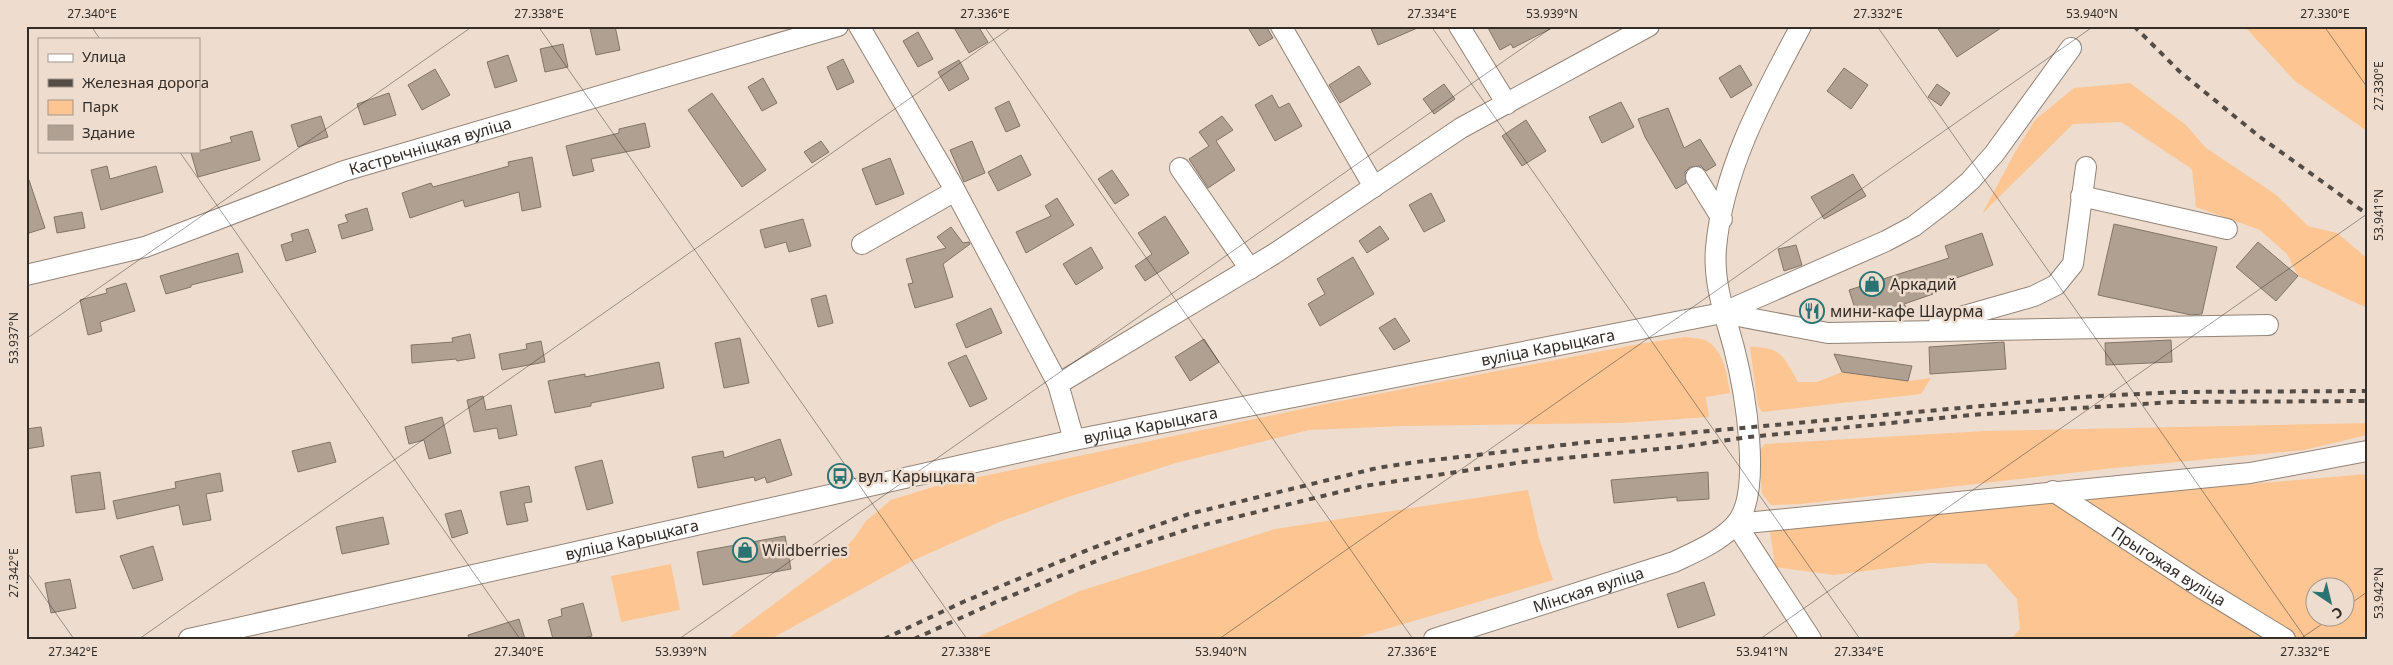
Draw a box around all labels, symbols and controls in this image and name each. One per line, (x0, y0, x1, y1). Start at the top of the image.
text: 27.340°E (67, 5, 117, 22)
text: 27.338°E (514, 5, 564, 22)
text: 27.336°E (960, 5, 1010, 22)
text: 27.334°E (1407, 5, 1457, 22)
text: 53.939°N (1526, 5, 1578, 22)
text: 27.332°E (1853, 5, 1903, 22)
text: 53.940°N (2066, 5, 2118, 22)
text: 27.330°E (2300, 5, 2350, 22)
legend (38, 38, 200, 152)
text: Улица (82, 46, 126, 66)
text: 27.330°E (2370, 61, 2387, 111)
text: Железная дорога (82, 72, 209, 92)
text: Парк (82, 96, 118, 116)
street label: Кастрычніцкая вуліца (346, 111, 514, 180)
text: Здание (82, 122, 135, 142)
text: 53.941°N (2370, 189, 2387, 241)
shop icon: Аркадий (1859, 271, 1885, 297)
place label: Аркадий (1890, 273, 1957, 295)
restaurant icon: мини-кафе Шаурма (1799, 298, 1825, 324)
place label: мини-кафе Шаурма (1830, 300, 1983, 322)
text: 53.937°N (5, 312, 22, 364)
street label: вуліца Карыцкага (1479, 323, 1617, 371)
street label: вуліца Карыцкага (1082, 401, 1219, 449)
bus stop icon: вул. Карыцкага (827, 463, 853, 489)
place label: вул. Карыцкага (858, 465, 975, 487)
street label: вуліца Карыцкага (563, 514, 701, 565)
street label: Прыгожая вуліца (2107, 521, 2230, 611)
shop icon: Wildberries (732, 537, 758, 563)
place label: Wildberries (762, 539, 848, 561)
text: 27.342°E (5, 548, 22, 598)
street label: Мінская вуліца (1530, 561, 1647, 618)
text: 53.942°N (2370, 567, 2387, 619)
north arrow (2306, 578, 2356, 628)
text: С (2329, 603, 2347, 623)
text: 27.342°E (48, 643, 98, 660)
text: 27.340°E (494, 643, 544, 660)
text: 53.939°N (655, 643, 707, 660)
text: 27.338°E (941, 643, 991, 660)
text: 53.940°N (1195, 643, 1247, 660)
text: 27.336°E (1387, 643, 1437, 660)
text: 53.941°N (1736, 643, 1788, 660)
text: 27.334°E (1834, 643, 1884, 660)
text: 27.332°E (2280, 643, 2330, 660)

